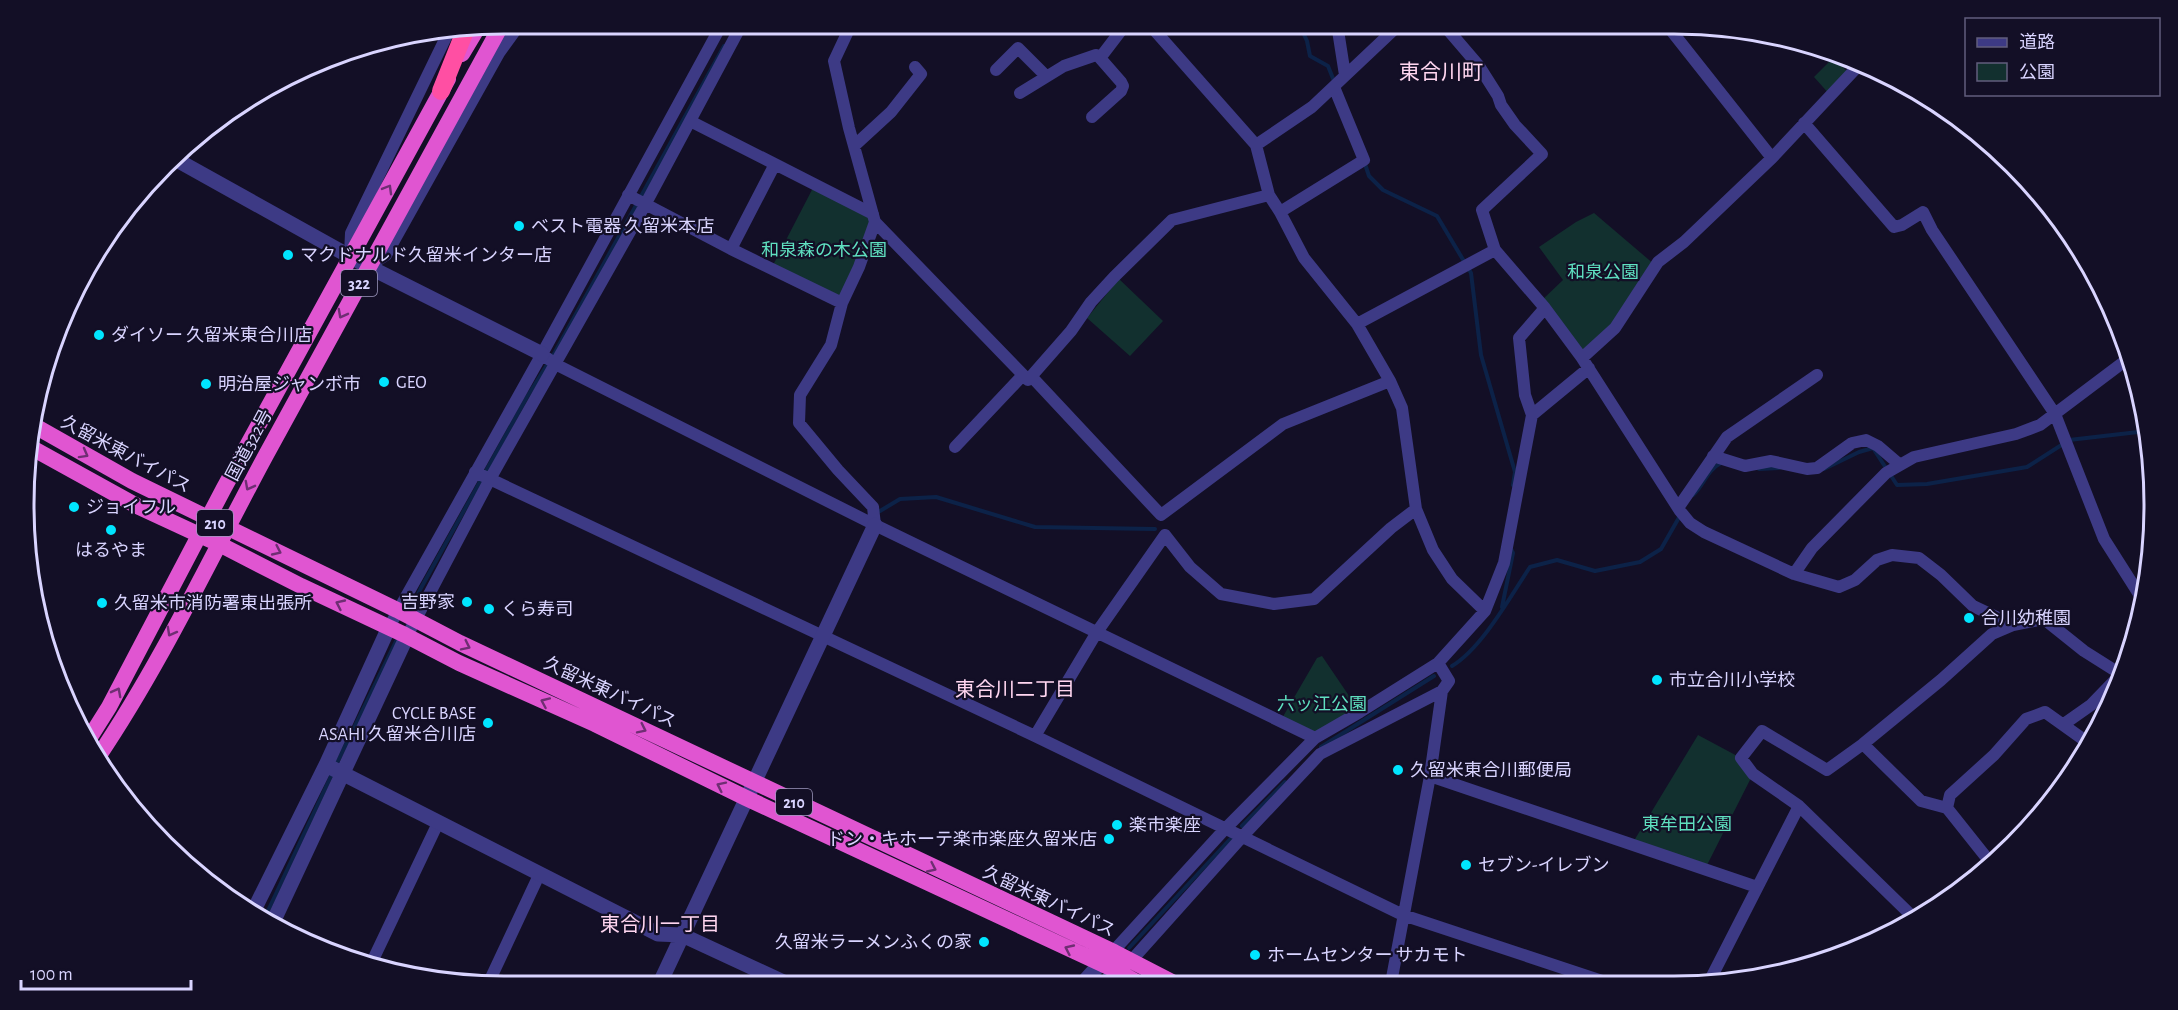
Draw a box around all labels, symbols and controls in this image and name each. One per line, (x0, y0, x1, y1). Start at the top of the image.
legend (1965, 18, 2160, 96)
text: 道路 (2019, 32, 2055, 52)
district label: 東合川町 (1399, 61, 1483, 83)
text: 公園 (2019, 63, 2055, 82)
one-way arrow (380, 185, 392, 195)
place label: ベスト電器 久留米本店 (531, 216, 714, 236)
marker: ベスト電器 久留米本店 (512, 219, 526, 233)
park label: 和泉森の木公園 (761, 240, 887, 260)
place label: マクドナルド久留米インター店 (300, 245, 552, 265)
marker: マクドナルド久留米インター店 (281, 248, 295, 262)
park label: 和泉公園 (1567, 262, 1639, 282)
road number: 322 (341, 270, 377, 296)
one-way arrow (338, 308, 349, 319)
place label: ダイソー 久留米東合川店 (111, 325, 312, 345)
marker: ダイソー 久留米東合川店 (92, 328, 106, 342)
place label: 明治屋ジャンボ市 (218, 374, 361, 394)
place label: GEO (396, 374, 427, 392)
marker: GEO (377, 375, 391, 389)
marker: 明治屋ジャンボ市 (199, 377, 213, 391)
street label: 国道322号 (222, 406, 276, 484)
street label: 久留米東バイパス (58, 411, 194, 497)
one-way arrow (78, 447, 88, 458)
one-way arrow (245, 480, 256, 490)
place label: ジョイフル (86, 498, 176, 517)
marker: ジョイフル (67, 500, 81, 514)
road number: 210 (197, 510, 233, 536)
marker: はるやま (104, 523, 118, 537)
place label: はるやま (75, 541, 147, 560)
one-way arrow (270, 544, 281, 556)
place label: 久留米市消防署東出張所 (114, 593, 312, 613)
place label: 吉野家 (401, 593, 455, 612)
marker: 吉野家 (460, 595, 474, 609)
marker: 久留米市消防署東出張所 (95, 596, 109, 610)
one-way arrow (335, 600, 346, 612)
place label: くら寿司 (501, 600, 573, 619)
marker: くら寿司 (482, 602, 496, 616)
place label: 合川幼稚園 (1981, 608, 2071, 628)
marker: 合川幼稚園 (1962, 611, 1976, 625)
one-way arrow (167, 626, 178, 636)
one-way arrow (459, 638, 470, 650)
street label: 久留米東バイパス (541, 653, 679, 731)
place label: 市立合川小学校 (1669, 670, 1795, 690)
marker: 市立合川小学校 (1650, 673, 1664, 687)
district label: 東合川二丁目 (955, 679, 1075, 700)
one-way arrow (110, 687, 121, 698)
park label: 六ッ江公園 (1277, 695, 1367, 714)
one-way arrow (541, 697, 552, 709)
place label: CYCLE BASE ASAHI 久留米合川店 (319, 705, 476, 744)
marker: CYCLE BASE ASAHI 久留米合川店 (481, 716, 495, 730)
one-way arrow (636, 722, 647, 734)
place label: 久留米東合川郵便局 (1410, 760, 1572, 780)
marker: 久留米東合川郵便局 (1391, 763, 1405, 777)
one-way arrow (717, 781, 728, 793)
road number: 210 (776, 789, 812, 815)
park label: 東牟田公園 (1642, 815, 1732, 834)
place label: 楽市楽座 (1129, 816, 1201, 835)
marker: 楽市楽座 (1110, 818, 1124, 832)
place label: ドン・キホーテ楽市楽座久留米店 (827, 829, 1097, 849)
marker: ドン・キホーテ楽市楽座久留米店 (1102, 832, 1116, 846)
place label: セブン-イレブン (1478, 855, 1610, 875)
marker: セブン-イレブン (1459, 858, 1473, 872)
one-way arrow (925, 860, 936, 872)
street label: 久留米東バイパス (980, 862, 1118, 940)
district label: 東合川一丁目 (600, 914, 720, 935)
place label: 久留米ラーメンふくの家 (775, 932, 972, 952)
marker: 久留米ラーメンふくの家 (977, 935, 991, 949)
one-way arrow (1064, 945, 1075, 957)
place label: ホームセンター サカモト (1267, 946, 1467, 965)
marker: ホームセンター サカモト (1248, 948, 1262, 962)
scale bar (21, 953, 190, 991)
text: 100 m (30, 966, 73, 984)

